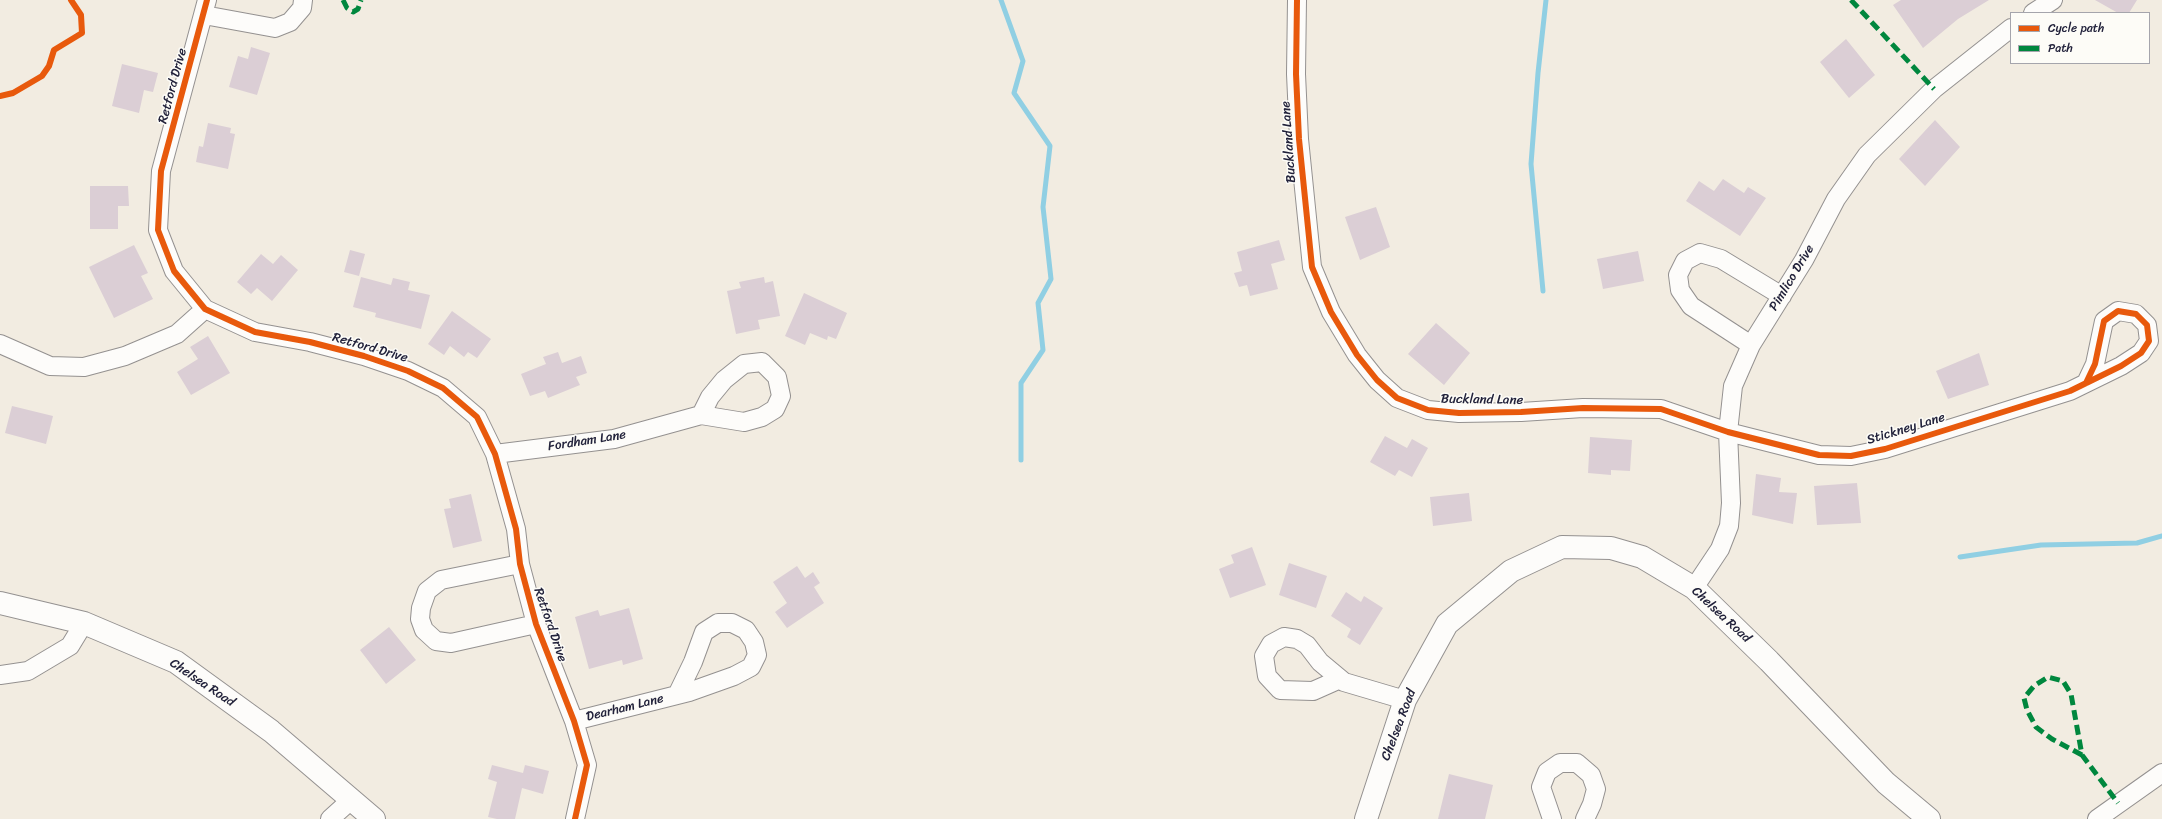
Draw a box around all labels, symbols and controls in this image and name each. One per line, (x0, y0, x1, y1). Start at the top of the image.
legend (2010, 12, 2150, 64)
text: Cycle path (2048, 17, 2104, 39)
text: Path (2048, 37, 2073, 59)
street label: Retford Drive (155, 47, 191, 125)
street label: Buckland Lane (1278, 100, 1300, 184)
street label: Pimlico Drive (1766, 242, 1818, 314)
street label: Retford Drive (331, 330, 409, 366)
street label: Buckland Lane (1441, 391, 1523, 409)
street label: Stickney Lane (1865, 410, 1947, 448)
street label: Fordham Lane (547, 427, 627, 455)
street label: Chelsea Road (1688, 584, 1754, 646)
street label: Retford Drive (530, 586, 570, 664)
street label: Chelsea Road (167, 656, 237, 710)
street label: Chelsea Road (1378, 687, 1420, 763)
street label: Dearham Lane (585, 691, 665, 725)

